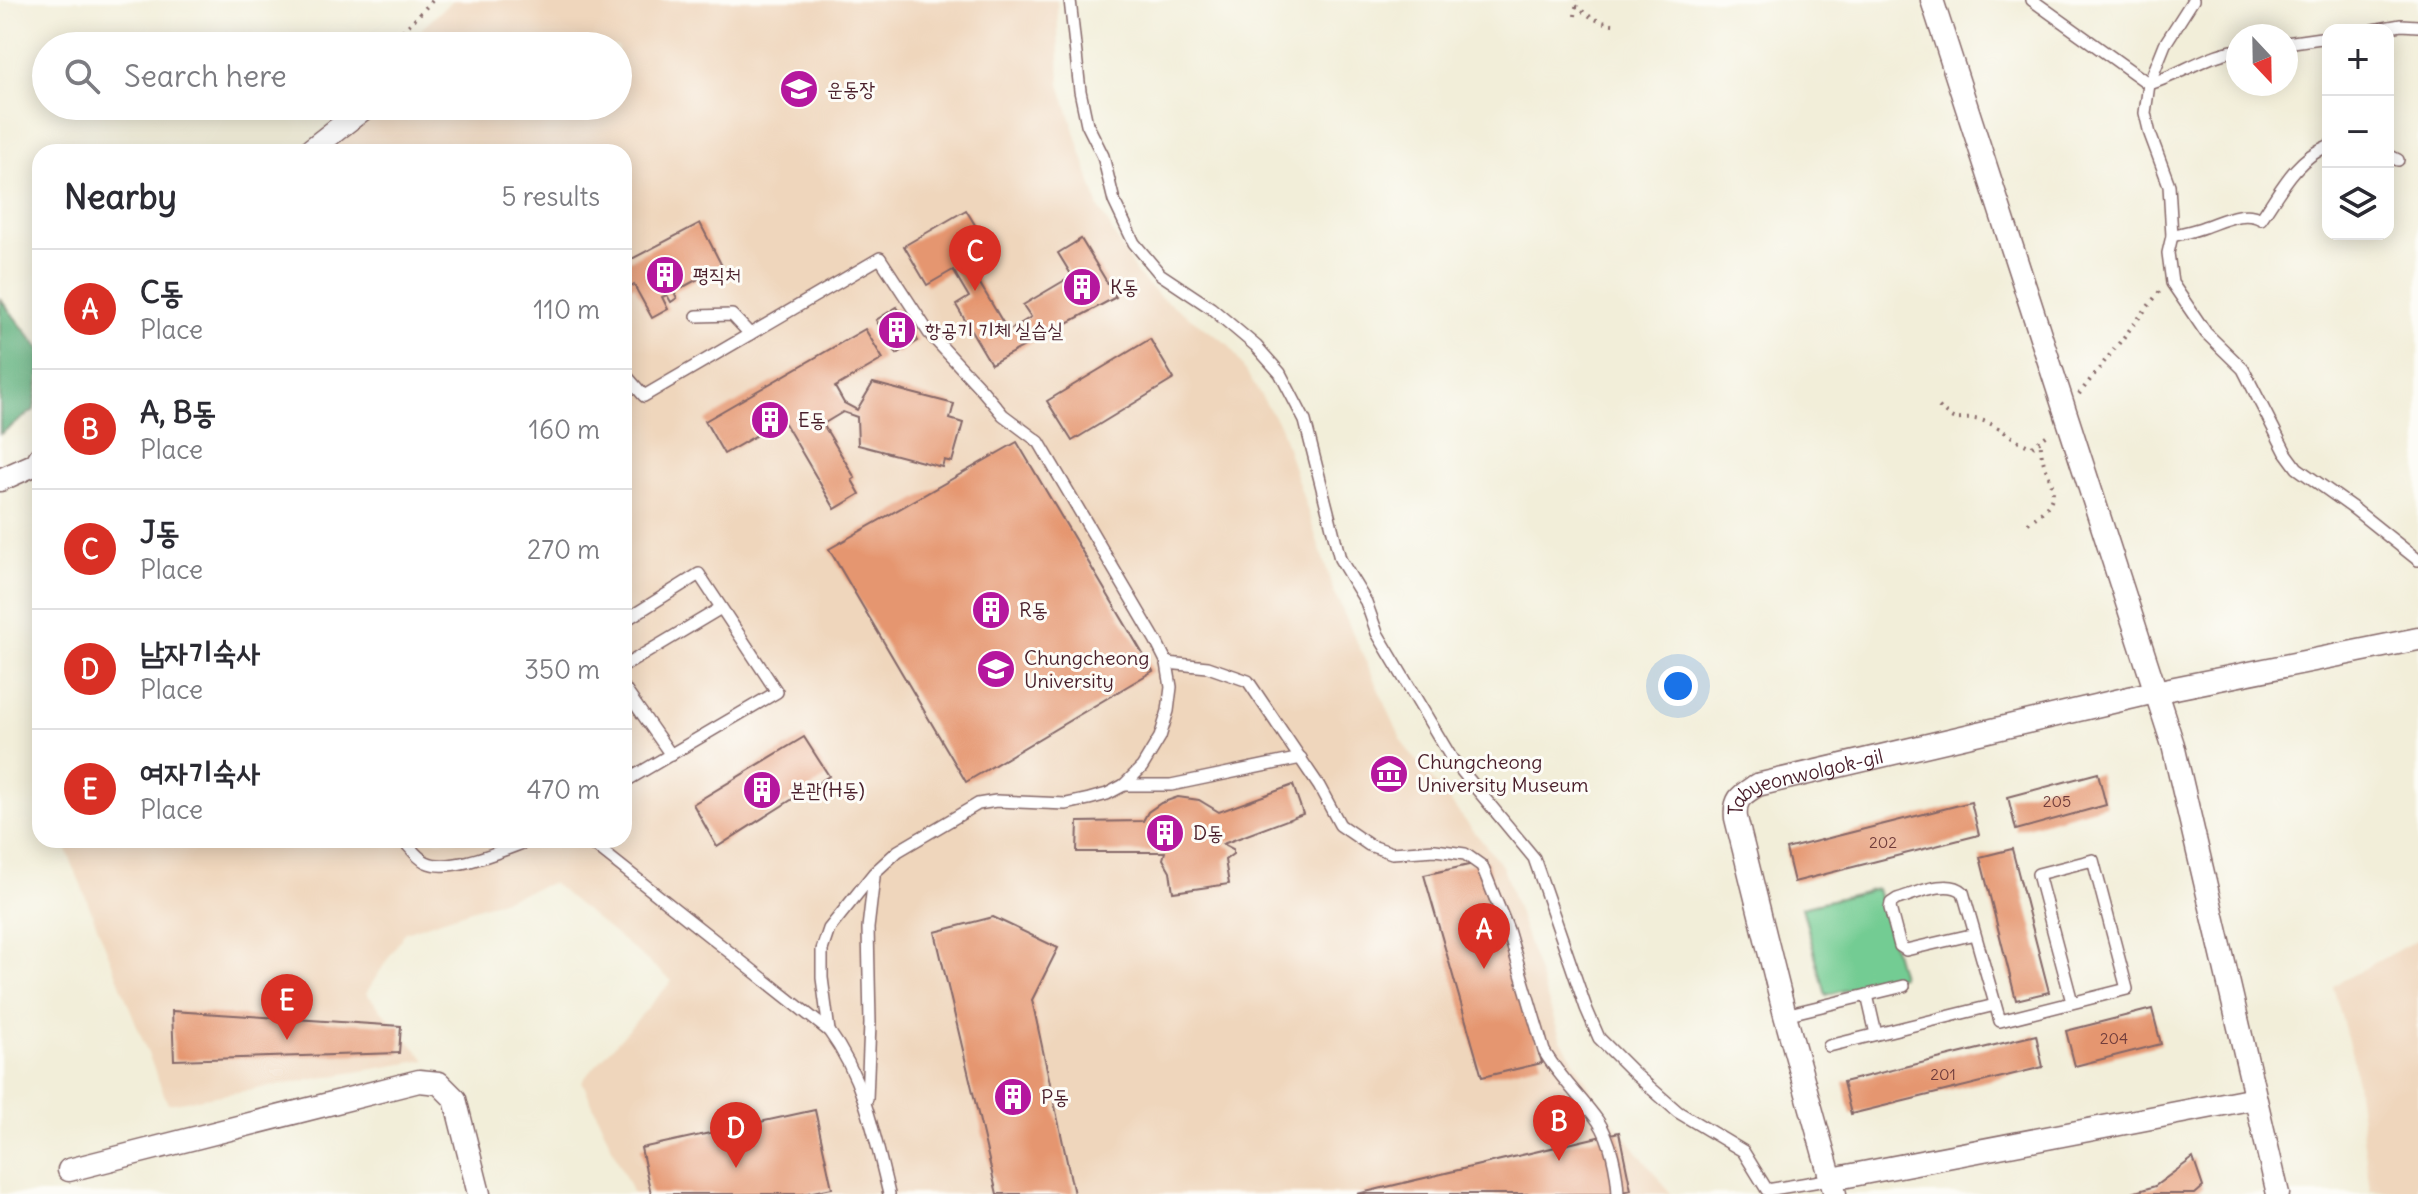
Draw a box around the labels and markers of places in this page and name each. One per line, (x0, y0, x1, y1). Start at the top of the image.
school or university icon: 운동장 (778, 68, 820, 110)
place label: 운동장 (827, 76, 875, 101)
pin: C (949, 225, 1001, 291)
building icon: 평직처 (644, 254, 686, 296)
place label: 평직처 (693, 262, 741, 287)
building icon: K동 (1061, 266, 1103, 308)
place label: K동 (1110, 274, 1138, 299)
building icon: 항공기 기체 실습실 (876, 309, 918, 351)
place label: 항공기 기체 실습실 (925, 317, 1063, 342)
building icon: E동 (749, 399, 791, 441)
place label: E동 (798, 407, 826, 432)
building icon: R동 (970, 589, 1012, 631)
place label: R동 (1019, 597, 1048, 622)
place label: Chungcheong University (1024, 645, 1150, 693)
school or university icon: Chungcheong University (975, 648, 1017, 690)
place label: Chungcheong University Museum (1417, 749, 1589, 797)
museum icon: Chungcheong University Museum (1368, 753, 1410, 795)
building icon: 본관(H동) (741, 769, 783, 811)
place label: 본관(H동) (790, 777, 865, 802)
building icon: D동 (1144, 812, 1186, 854)
place label: D동 (1193, 820, 1223, 845)
pin: A (1458, 903, 1510, 969)
pin: E (261, 974, 313, 1040)
building icon: P동 (992, 1076, 1034, 1118)
place label: P동 (1041, 1084, 1069, 1109)
pin: B (1533, 1095, 1585, 1161)
pin: D (710, 1102, 762, 1168)

